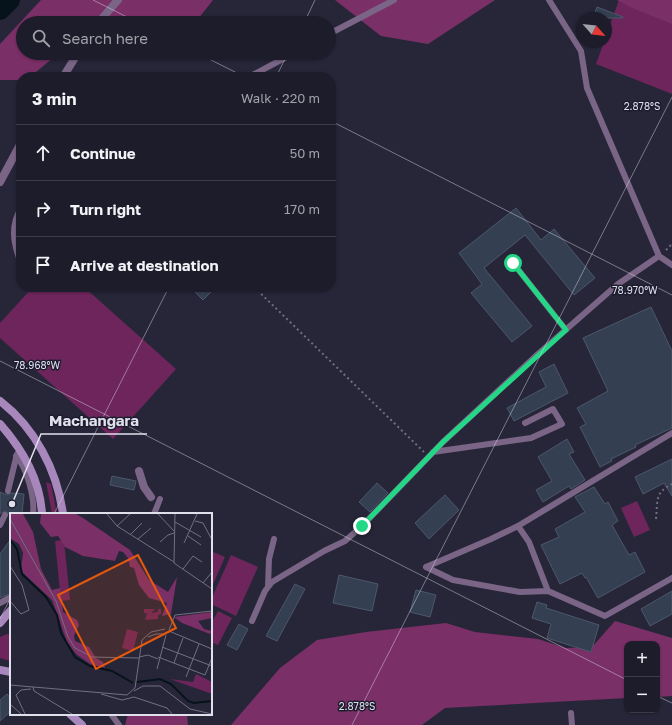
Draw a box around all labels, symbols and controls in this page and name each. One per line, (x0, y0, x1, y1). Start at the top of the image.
north arrow (576, 12, 612, 48)
search box (16, 16, 336, 60)
icon: search (30, 27, 52, 49)
text: Search here (62, 29, 148, 47)
text: 3 min (32, 88, 76, 109)
text: Walk · 220 m (241, 90, 320, 106)
text: 2.878°S (624, 100, 660, 112)
icon: ahead (32, 142, 54, 164)
text: Continue (70, 144, 136, 162)
text: 50 m (290, 145, 320, 161)
icon: right (32, 198, 54, 220)
text: Turn right (70, 200, 141, 218)
text: 170 m (284, 201, 320, 217)
icon: arrive (32, 254, 54, 276)
route start (504, 254, 522, 272)
text: Arrive at destination (70, 256, 219, 274)
text: 78.970°W (612, 284, 658, 296)
text: 78.968°W (14, 359, 60, 371)
callout: Machangara (41, 407, 147, 434)
text: Machangara (49, 411, 139, 429)
inset map (10, 513, 212, 715)
route end (353, 517, 371, 535)
map controls (624, 641, 660, 713)
button: + (624, 641, 660, 677)
button: − (624, 677, 660, 713)
text: 2.878°S (339, 700, 375, 712)

